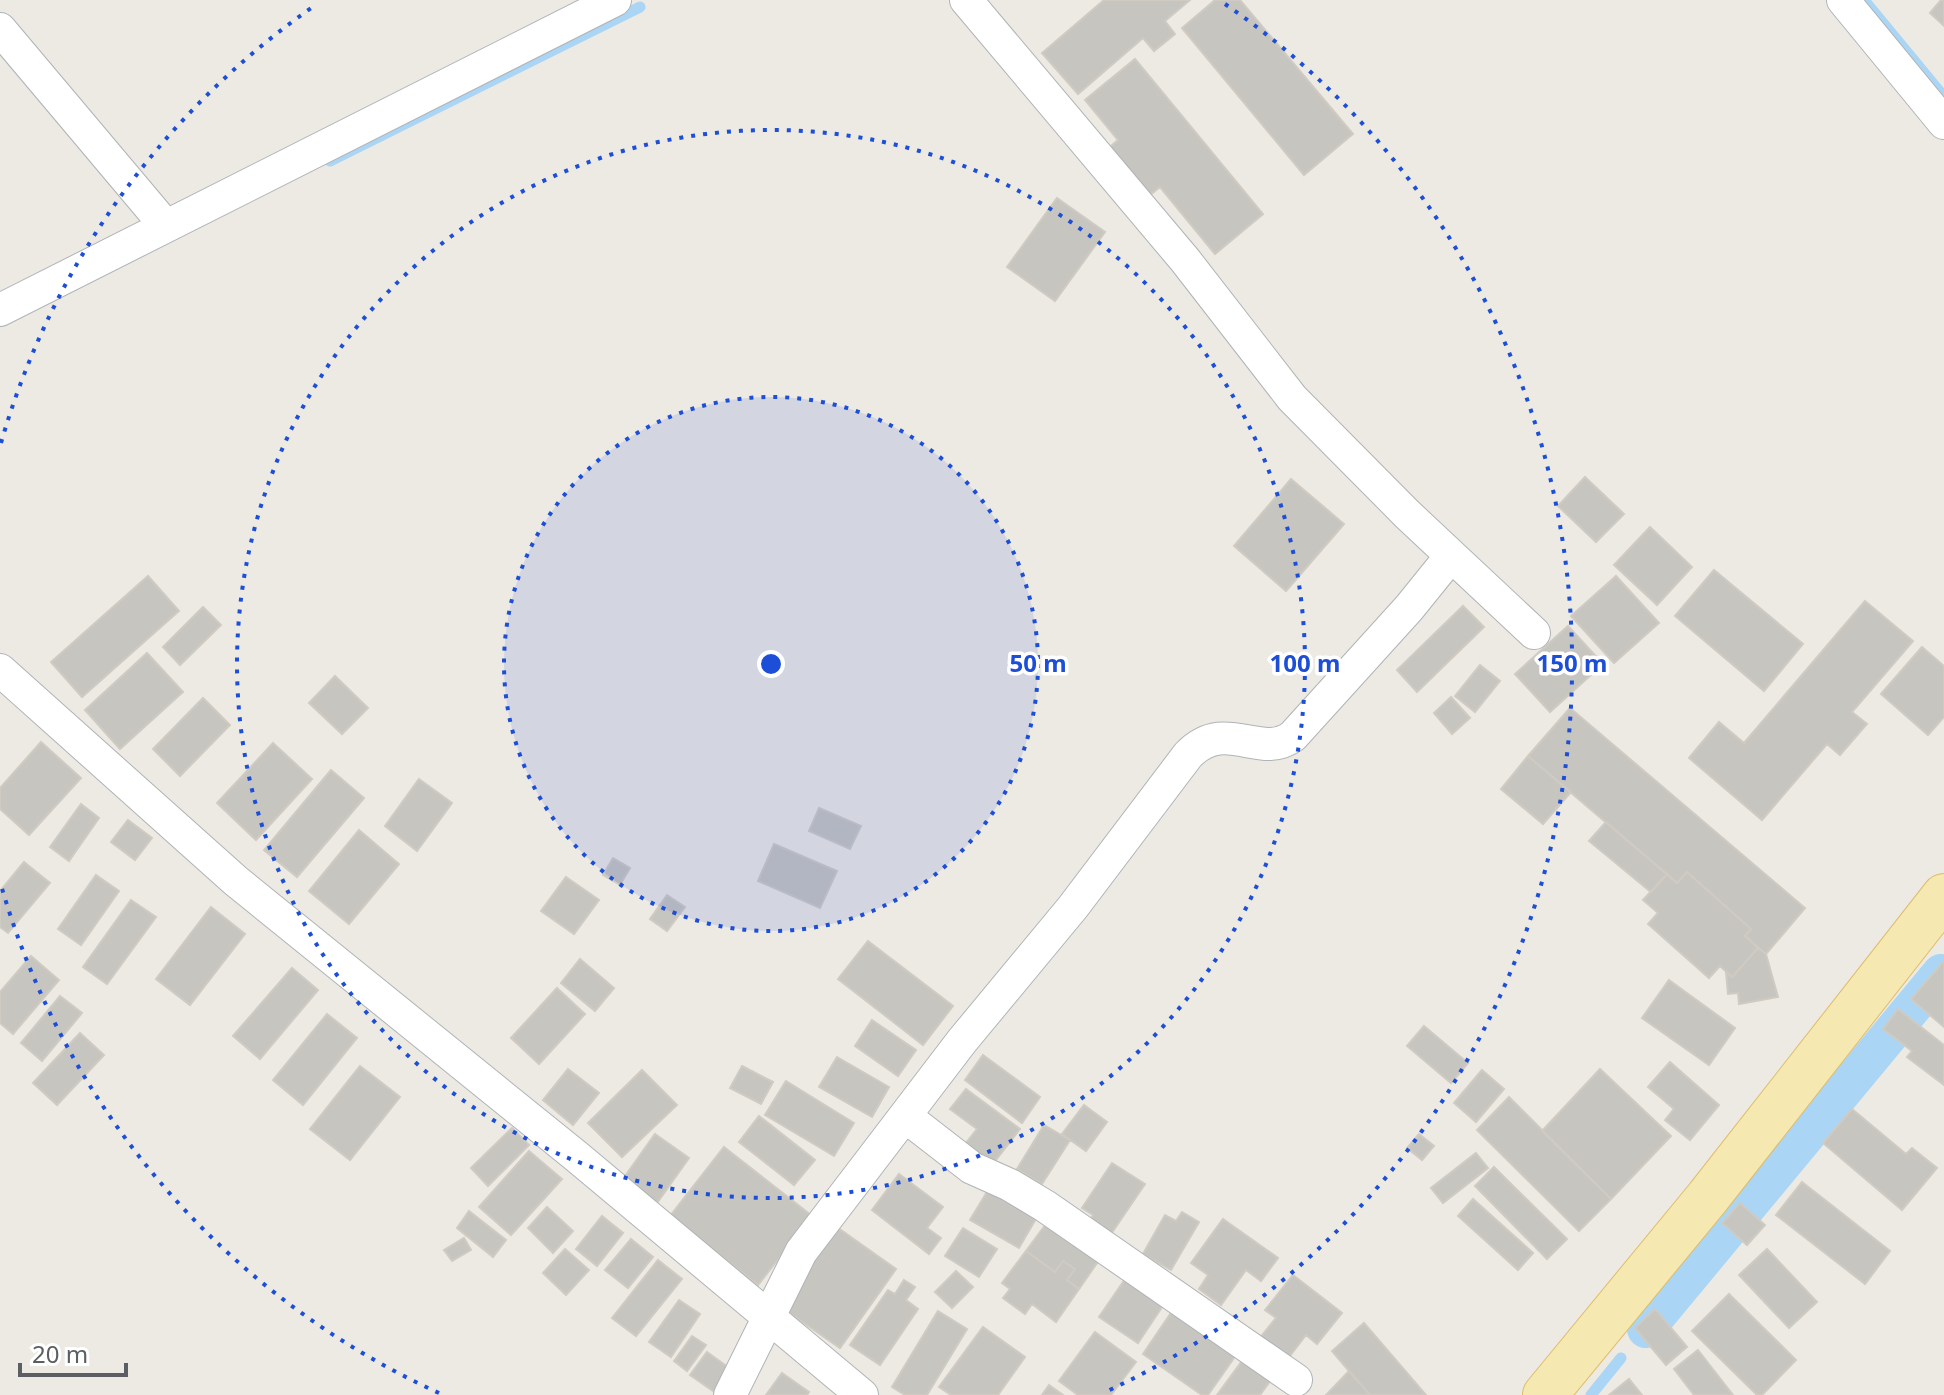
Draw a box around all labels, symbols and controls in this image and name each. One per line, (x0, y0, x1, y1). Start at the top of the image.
text: 50 m (1009, 646, 1067, 679)
text: 100 m (1270, 646, 1340, 679)
text: 150 m (1537, 646, 1607, 679)
centre of rings (757, 650, 785, 678)
scale bar (20, 1327, 126, 1377)
text: 20 m (32, 1337, 88, 1370)

